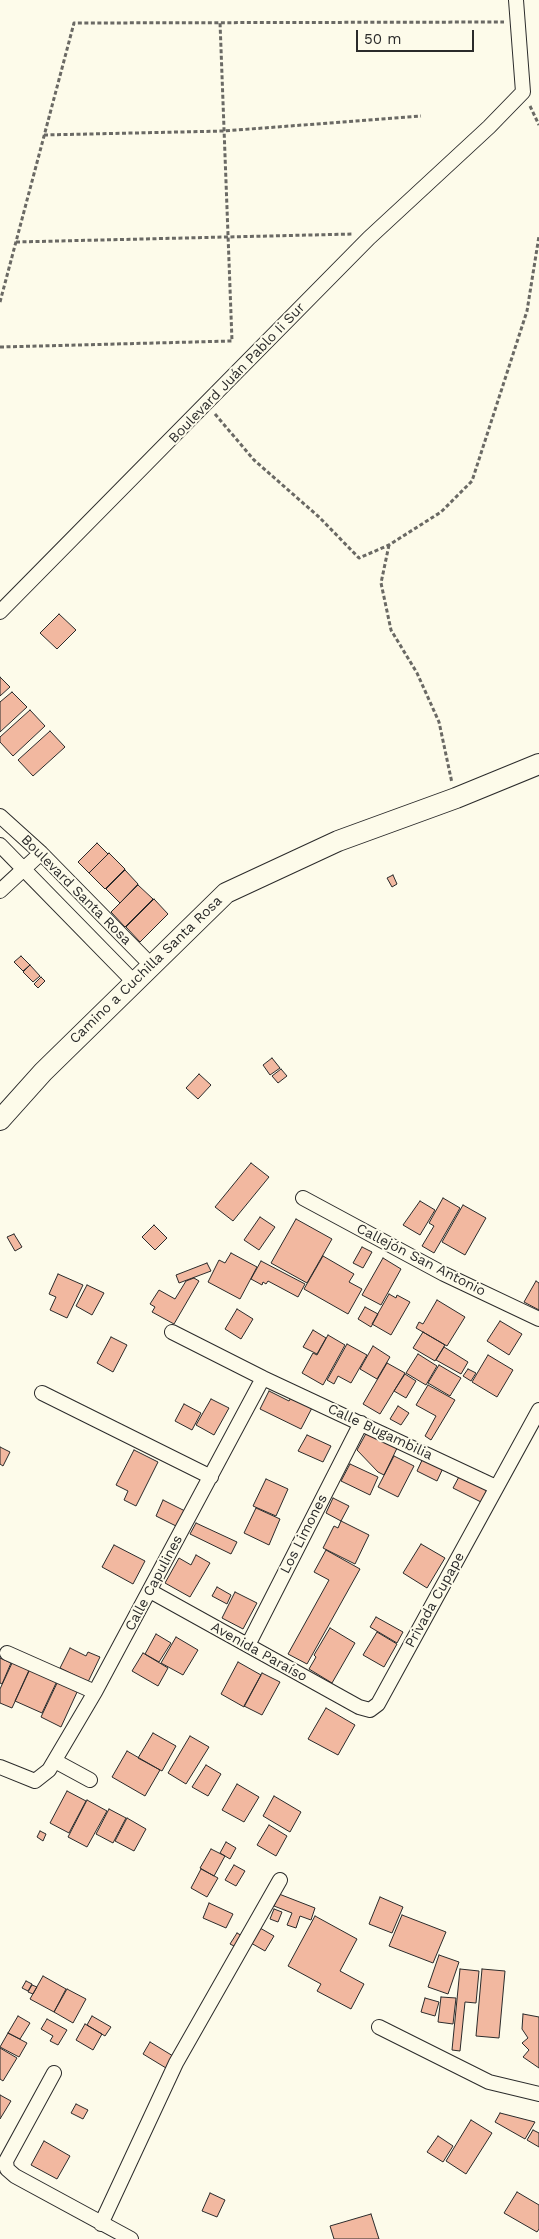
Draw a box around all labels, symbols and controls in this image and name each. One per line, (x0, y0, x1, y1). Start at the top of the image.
scale bar (359, 20, 476, 52)
text: 50 m (364, 30, 401, 48)
street label: Boulevard Juán Pablo Ii Sur (165, 299, 309, 447)
street label: Boulevard Santa Rosa (17, 831, 135, 949)
street label: Camino a Cuchilla Santa Rosa (66, 893, 226, 1047)
street label: Callejón San Antonio (354, 1220, 488, 1300)
street label: Calle Bugambilia (325, 1400, 435, 1464)
street label: Los Limones (277, 1492, 331, 1576)
street label: Calle Capulines (122, 1532, 186, 1634)
street label: Privada Cupape (402, 1549, 468, 1651)
street label: Avenida Paraíso (208, 1619, 310, 1685)

